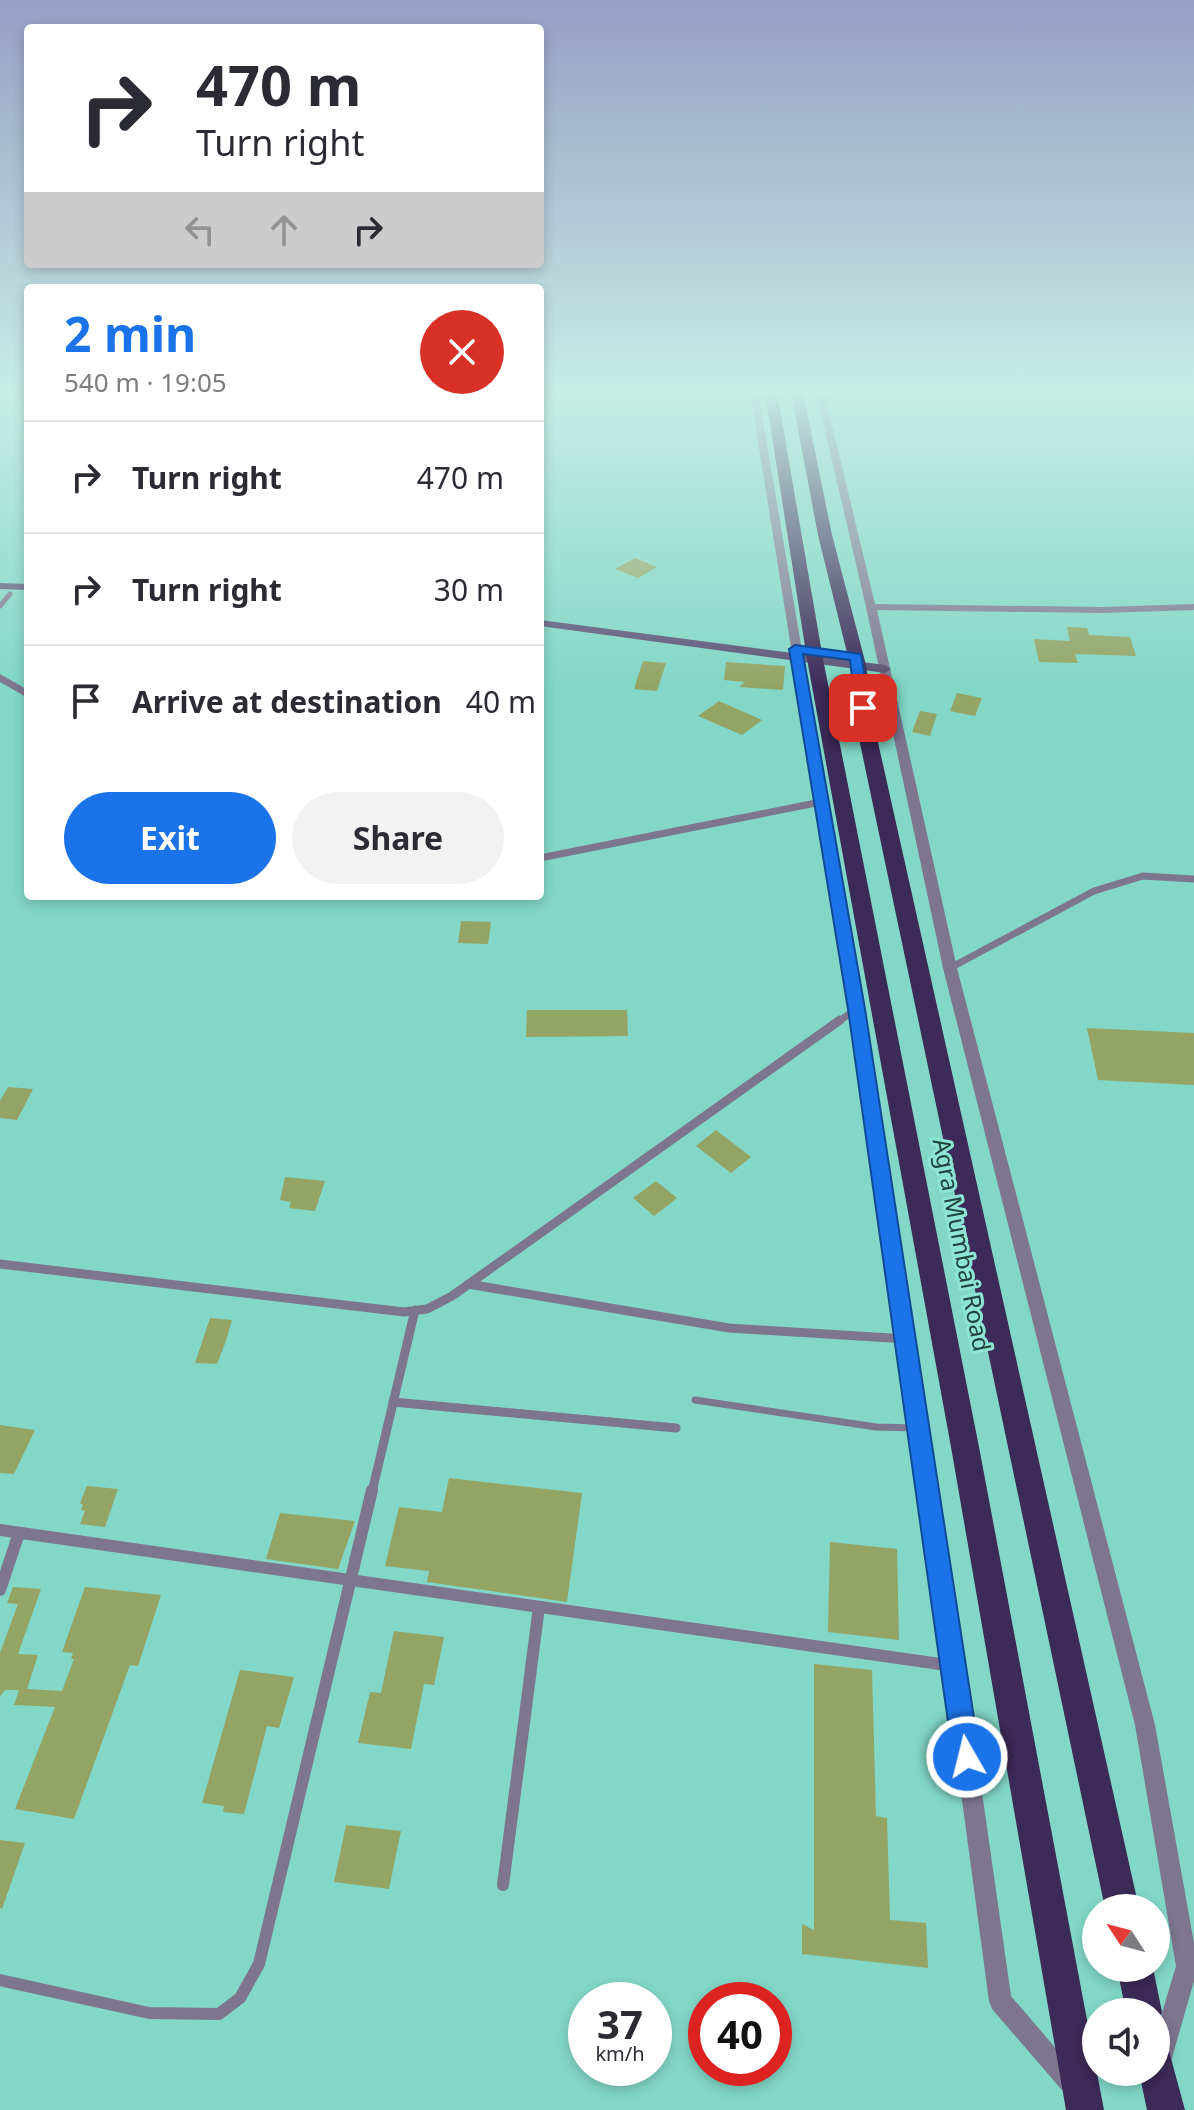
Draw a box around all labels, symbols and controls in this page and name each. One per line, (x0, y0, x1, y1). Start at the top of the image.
text: 470 m (196, 46, 361, 122)
icon: right (64, 56, 168, 160)
text: Turn right (196, 118, 364, 167)
icon: left (178, 208, 222, 252)
icon: ahead (262, 208, 306, 252)
icon: right (346, 208, 390, 252)
text: 2 min (64, 301, 196, 366)
button: close (420, 310, 504, 394)
text: 540 m · 19:05 (64, 364, 227, 400)
icon: right (64, 455, 108, 499)
text: Turn right (132, 457, 282, 498)
text: 470 m (417, 457, 504, 498)
icon: right (64, 567, 108, 611)
text: Turn right (132, 569, 282, 610)
text: 30 m (434, 569, 504, 610)
pin (829, 674, 897, 742)
icon: arrive (64, 679, 108, 723)
text: Arrive at destination (132, 681, 442, 722)
text: 40 m (466, 681, 536, 722)
icon: arrive (841, 686, 885, 730)
button: Exit (64, 792, 276, 884)
button: Share (292, 792, 504, 884)
street label: Agra Mumbai Road (926, 1135, 999, 1354)
position arrow (925, 1715, 1009, 1799)
north arrow (1082, 1894, 1170, 1982)
map controls (1082, 1894, 1170, 2086)
speed limit sign: 40 (688, 1982, 792, 2086)
text: 37 (597, 1996, 643, 2051)
button: sound (1082, 1998, 1170, 2086)
text: km/h (595, 2040, 645, 2067)

